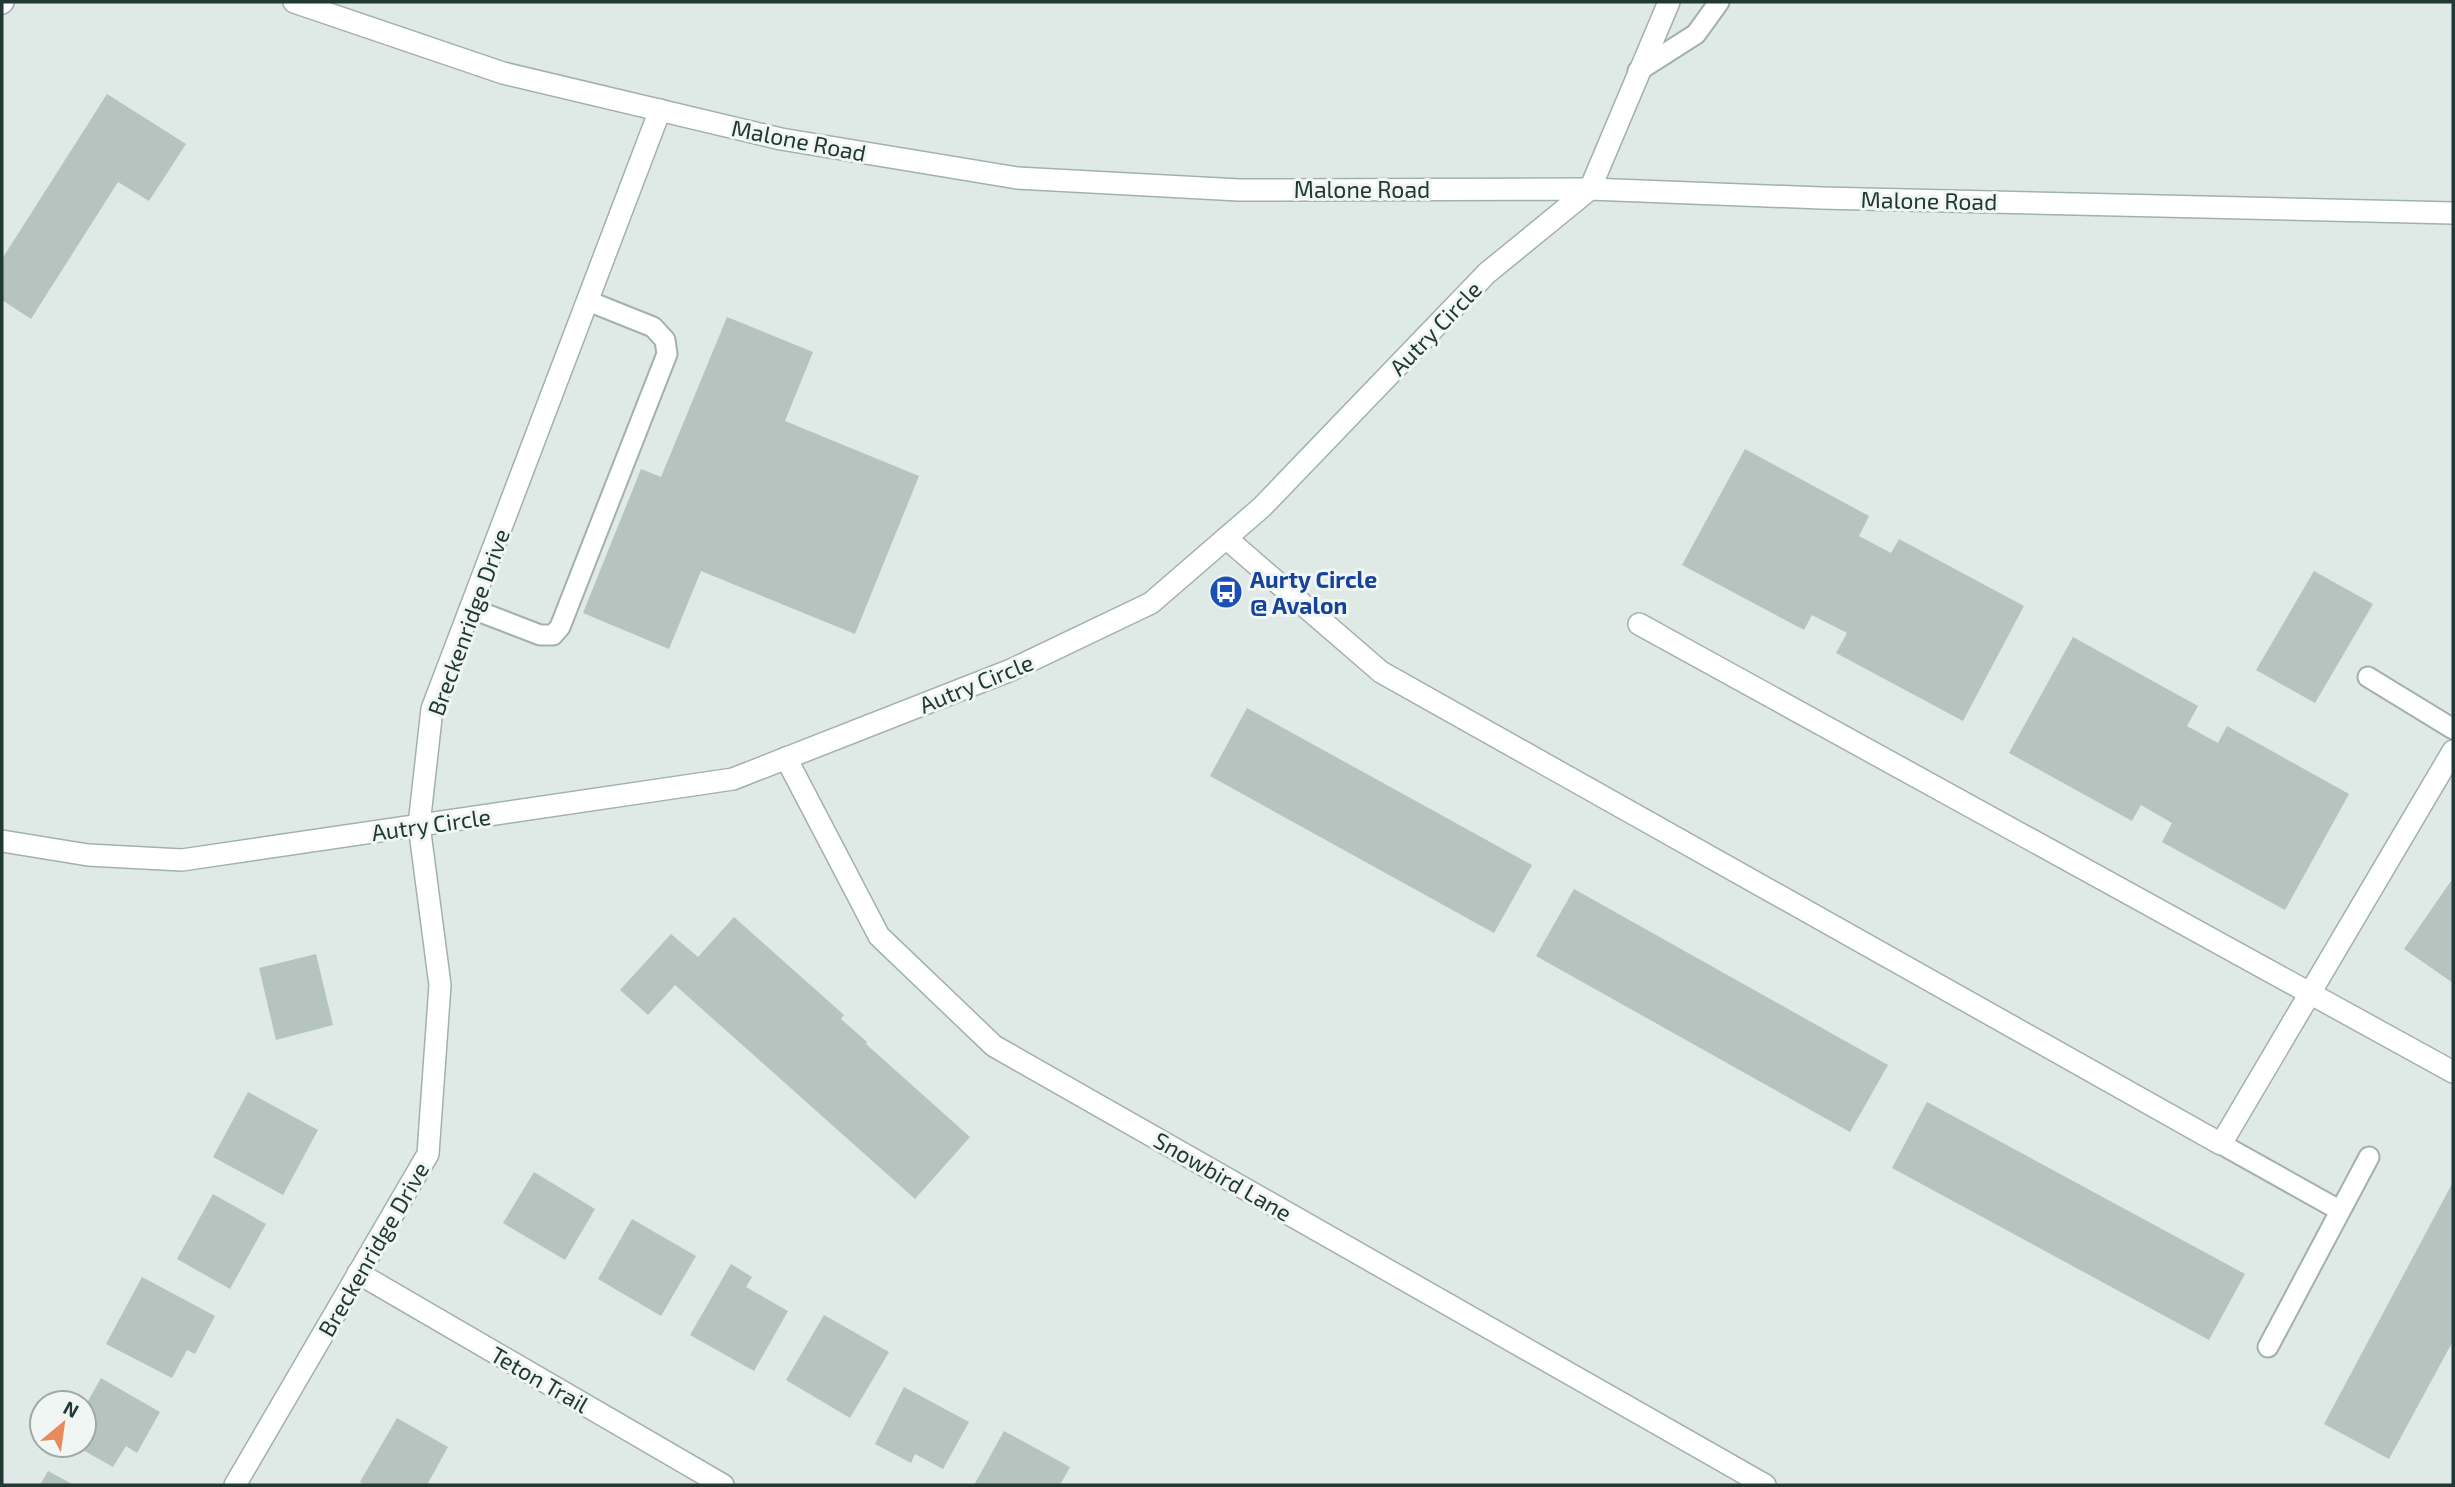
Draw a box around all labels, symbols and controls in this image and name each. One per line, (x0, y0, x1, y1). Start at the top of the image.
street label: Malone Road (729, 113, 869, 167)
street label: Malone Road (1294, 175, 1430, 203)
street label: Malone Road (1861, 185, 1997, 215)
street label: Autry Circle (1383, 275, 1487, 381)
street label: Breckenridge Drive (421, 525, 515, 719)
place label: Aurty Circle @ Avalon (1250, 565, 1377, 619)
bus stop icon: Aurty Circle @ Avalon (1207, 573, 1245, 611)
street label: Autry Circle (915, 647, 1037, 719)
street label: Autry Circle (369, 802, 493, 846)
street label: Snowbird Lane (1149, 1125, 1297, 1227)
street label: Breckenridge Drive (312, 1157, 434, 1341)
street label: Teton Trail (486, 1340, 594, 1418)
north arrow (28, 1389, 98, 1459)
text: N (60, 1395, 83, 1422)

